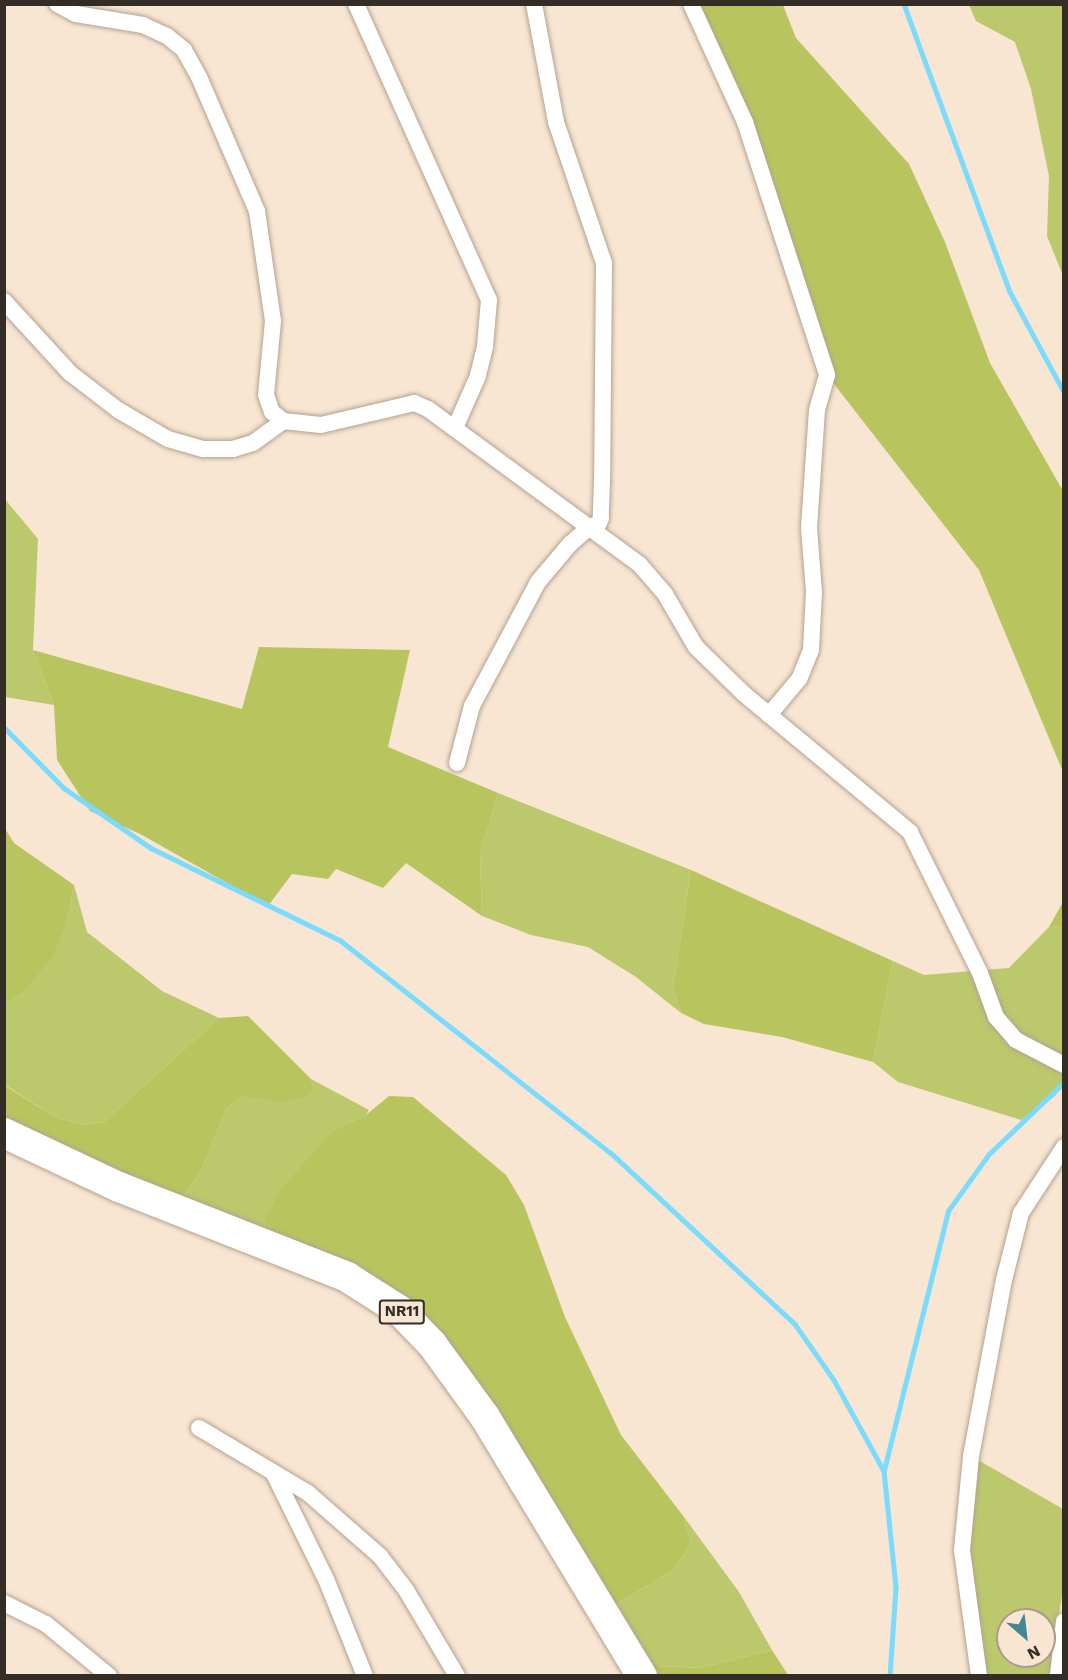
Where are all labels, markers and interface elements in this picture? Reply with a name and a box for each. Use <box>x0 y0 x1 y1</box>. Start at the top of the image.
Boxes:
road number: NR11 <box>378 1300 426 1324</box>
north arrow <box>996 1608 1056 1668</box>
text: N <box>1024 1641 1043 1664</box>

